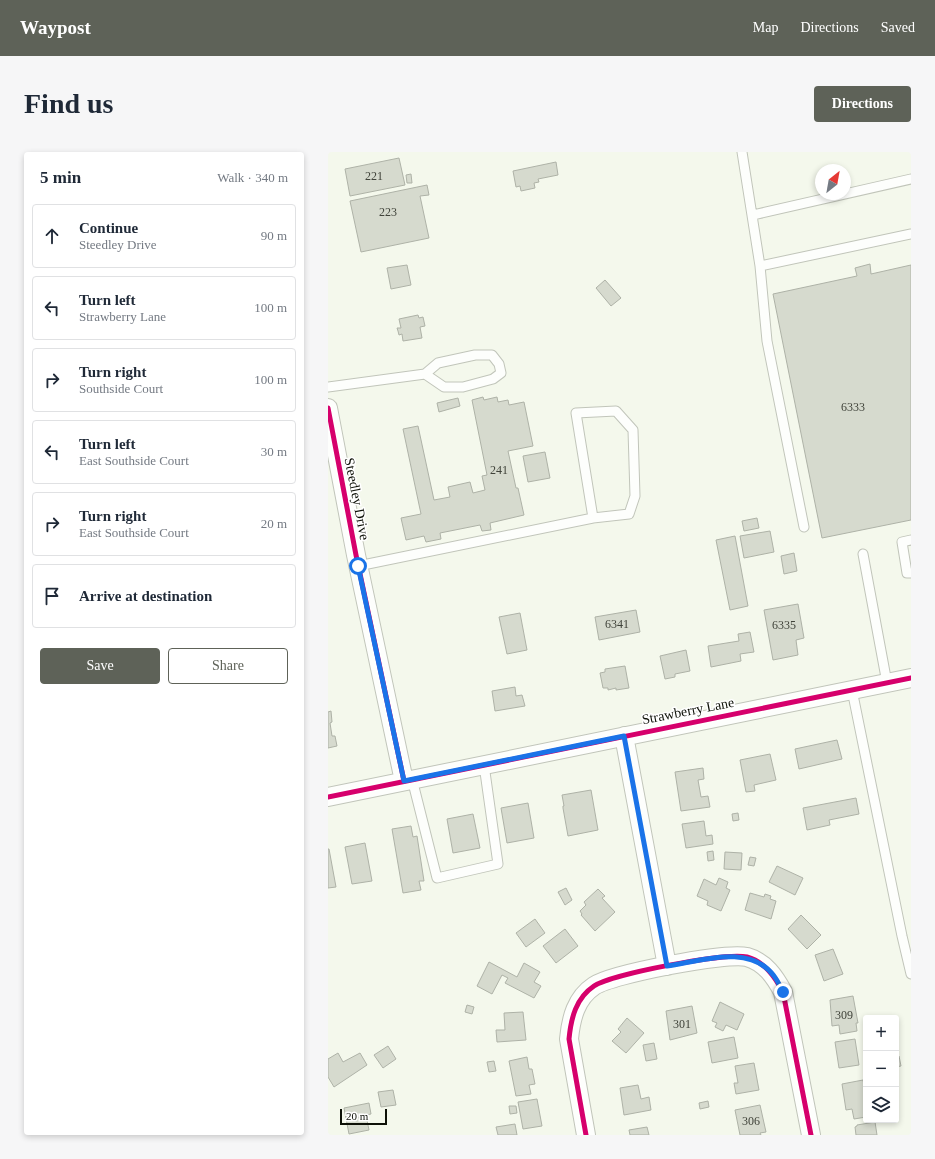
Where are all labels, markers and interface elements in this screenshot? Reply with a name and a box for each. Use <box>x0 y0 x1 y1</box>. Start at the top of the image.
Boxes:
text: Waypost <box>20 17 91 38</box>
text: Map <box>753 20 778 35</box>
text: Directions <box>800 20 859 35</box>
text: Saved <box>881 20 915 35</box>
button: Directions <box>814 86 911 122</box>
text: Find us <box>24 88 114 119</box>
north arrow <box>815 164 851 200</box>
text: 5 min <box>40 168 81 187</box>
house number: 221 <box>365 169 383 183</box>
text: Walk · 340 m <box>217 170 288 185</box>
house number: 223 <box>379 205 397 219</box>
text: Continue <box>79 220 138 236</box>
icon: ahead <box>41 225 63 247</box>
text: 90 m <box>261 228 287 243</box>
text: Steedley Drive <box>79 237 157 252</box>
text: Turn left <box>79 292 136 308</box>
icon: left <box>41 297 63 319</box>
text: 100 m <box>254 300 287 315</box>
text: Strawberry Lane <box>79 309 166 324</box>
text: Turn right <box>79 364 146 380</box>
icon: right <box>41 369 63 391</box>
text: 100 m <box>254 372 287 387</box>
text: Southside Court <box>79 381 163 396</box>
house number: 6333 <box>841 400 865 414</box>
text: Turn left <box>79 436 136 452</box>
icon: left <box>41 441 63 463</box>
text: 30 m <box>261 444 287 459</box>
text: East Southside Court <box>79 453 189 468</box>
street label: Steedley Drive <box>342 457 372 541</box>
house number: 241 <box>490 463 508 477</box>
text: Turn right <box>79 508 146 524</box>
icon: right <box>41 513 63 535</box>
text: 20 m <box>261 516 287 531</box>
text: East Southside Court <box>79 525 189 540</box>
route start <box>349 557 367 575</box>
icon: arrive <box>41 585 63 607</box>
text: Arrive at destination <box>79 588 212 604</box>
house number: 6341 <box>605 617 629 631</box>
house number: 6335 <box>772 618 796 632</box>
button: Save <box>40 648 160 684</box>
button: Share <box>168 648 288 684</box>
street label: Strawberry Lane <box>641 695 735 727</box>
route end <box>774 983 792 1001</box>
house number: 309 <box>835 1008 853 1022</box>
map controls <box>863 1015 899 1123</box>
button: + <box>863 1015 899 1051</box>
house number: 301 <box>673 1017 691 1031</box>
button: − <box>863 1051 899 1087</box>
button: layers <box>863 1087 899 1123</box>
scale bar <box>340 1107 387 1126</box>
text: 20 m <box>346 1110 368 1122</box>
house number: 306 <box>742 1114 760 1128</box>

